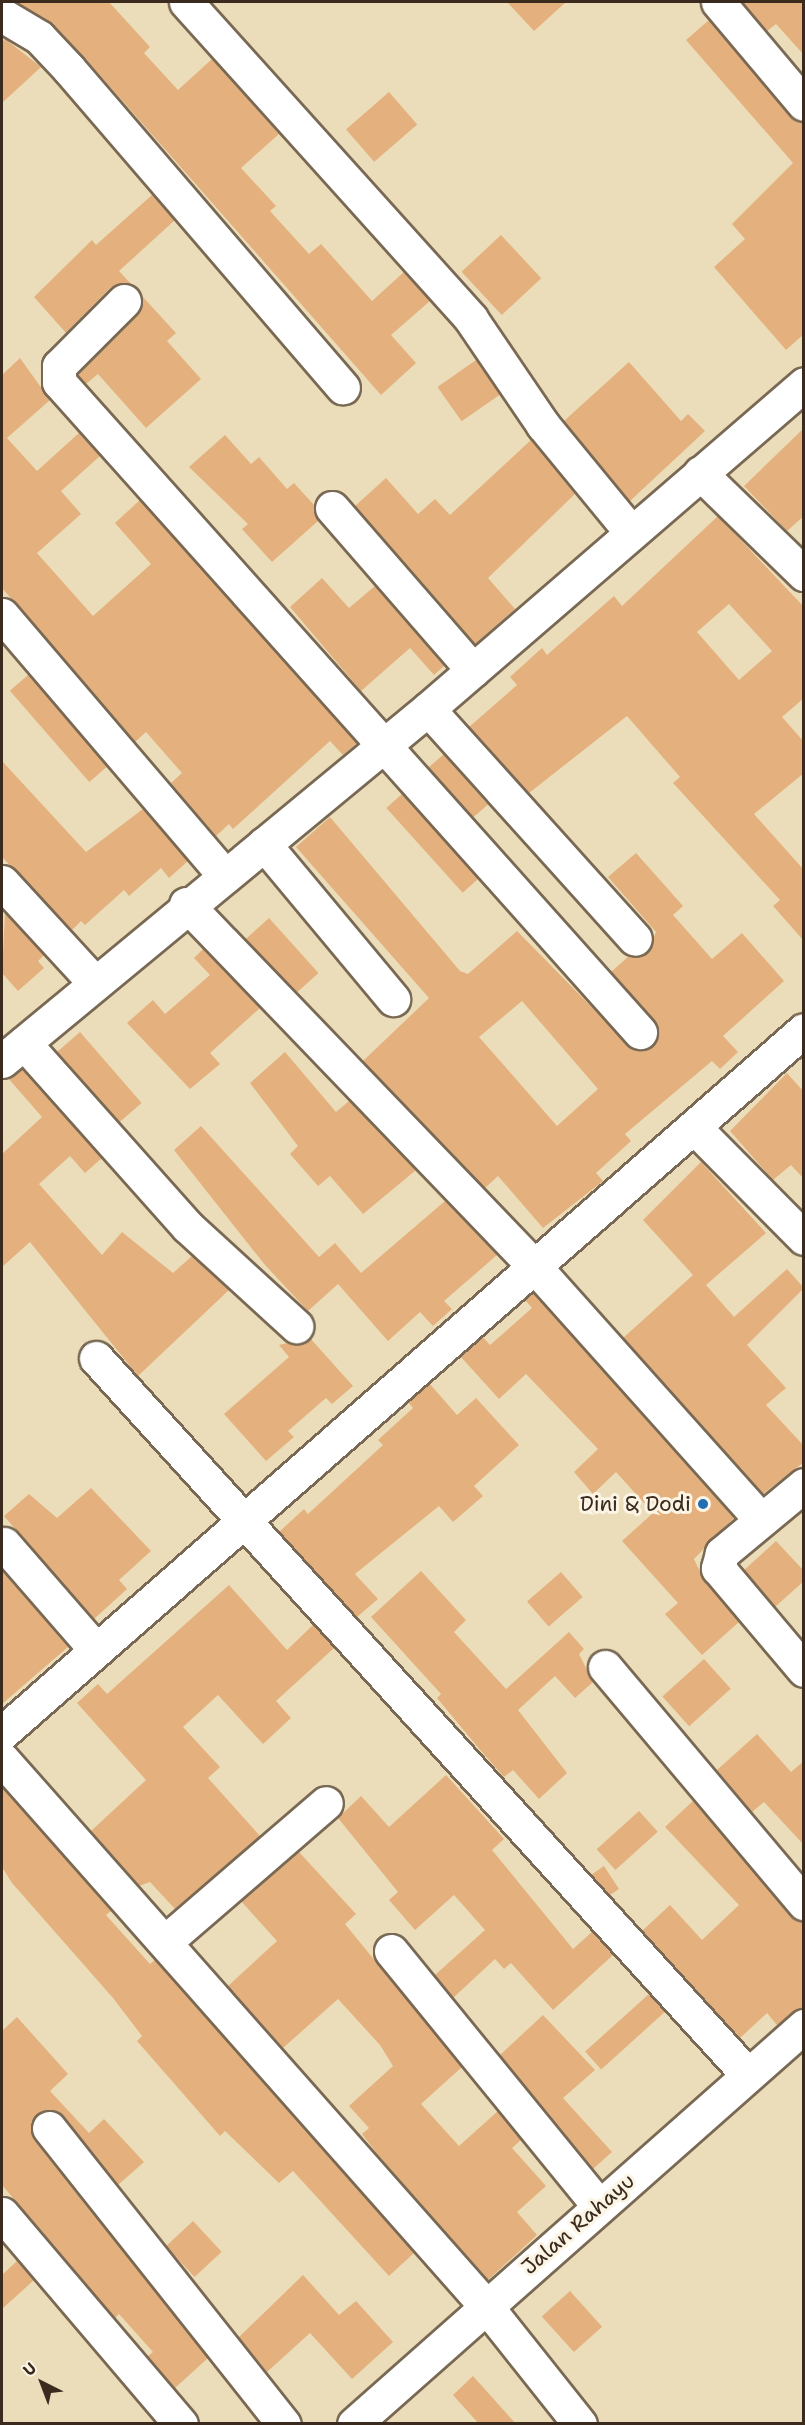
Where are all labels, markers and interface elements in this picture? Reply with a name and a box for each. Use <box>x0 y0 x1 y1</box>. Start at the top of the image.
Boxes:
place label: Dini & Dodi <box>580 1491 691 1517</box>
marker: Dini & Dodi <box>696 1497 710 1511</box>
street label: Jalan Rahayu <box>516 2168 640 2280</box>
north arrow <box>12 2353 72 2413</box>
text: U <box>19 2358 41 2381</box>

